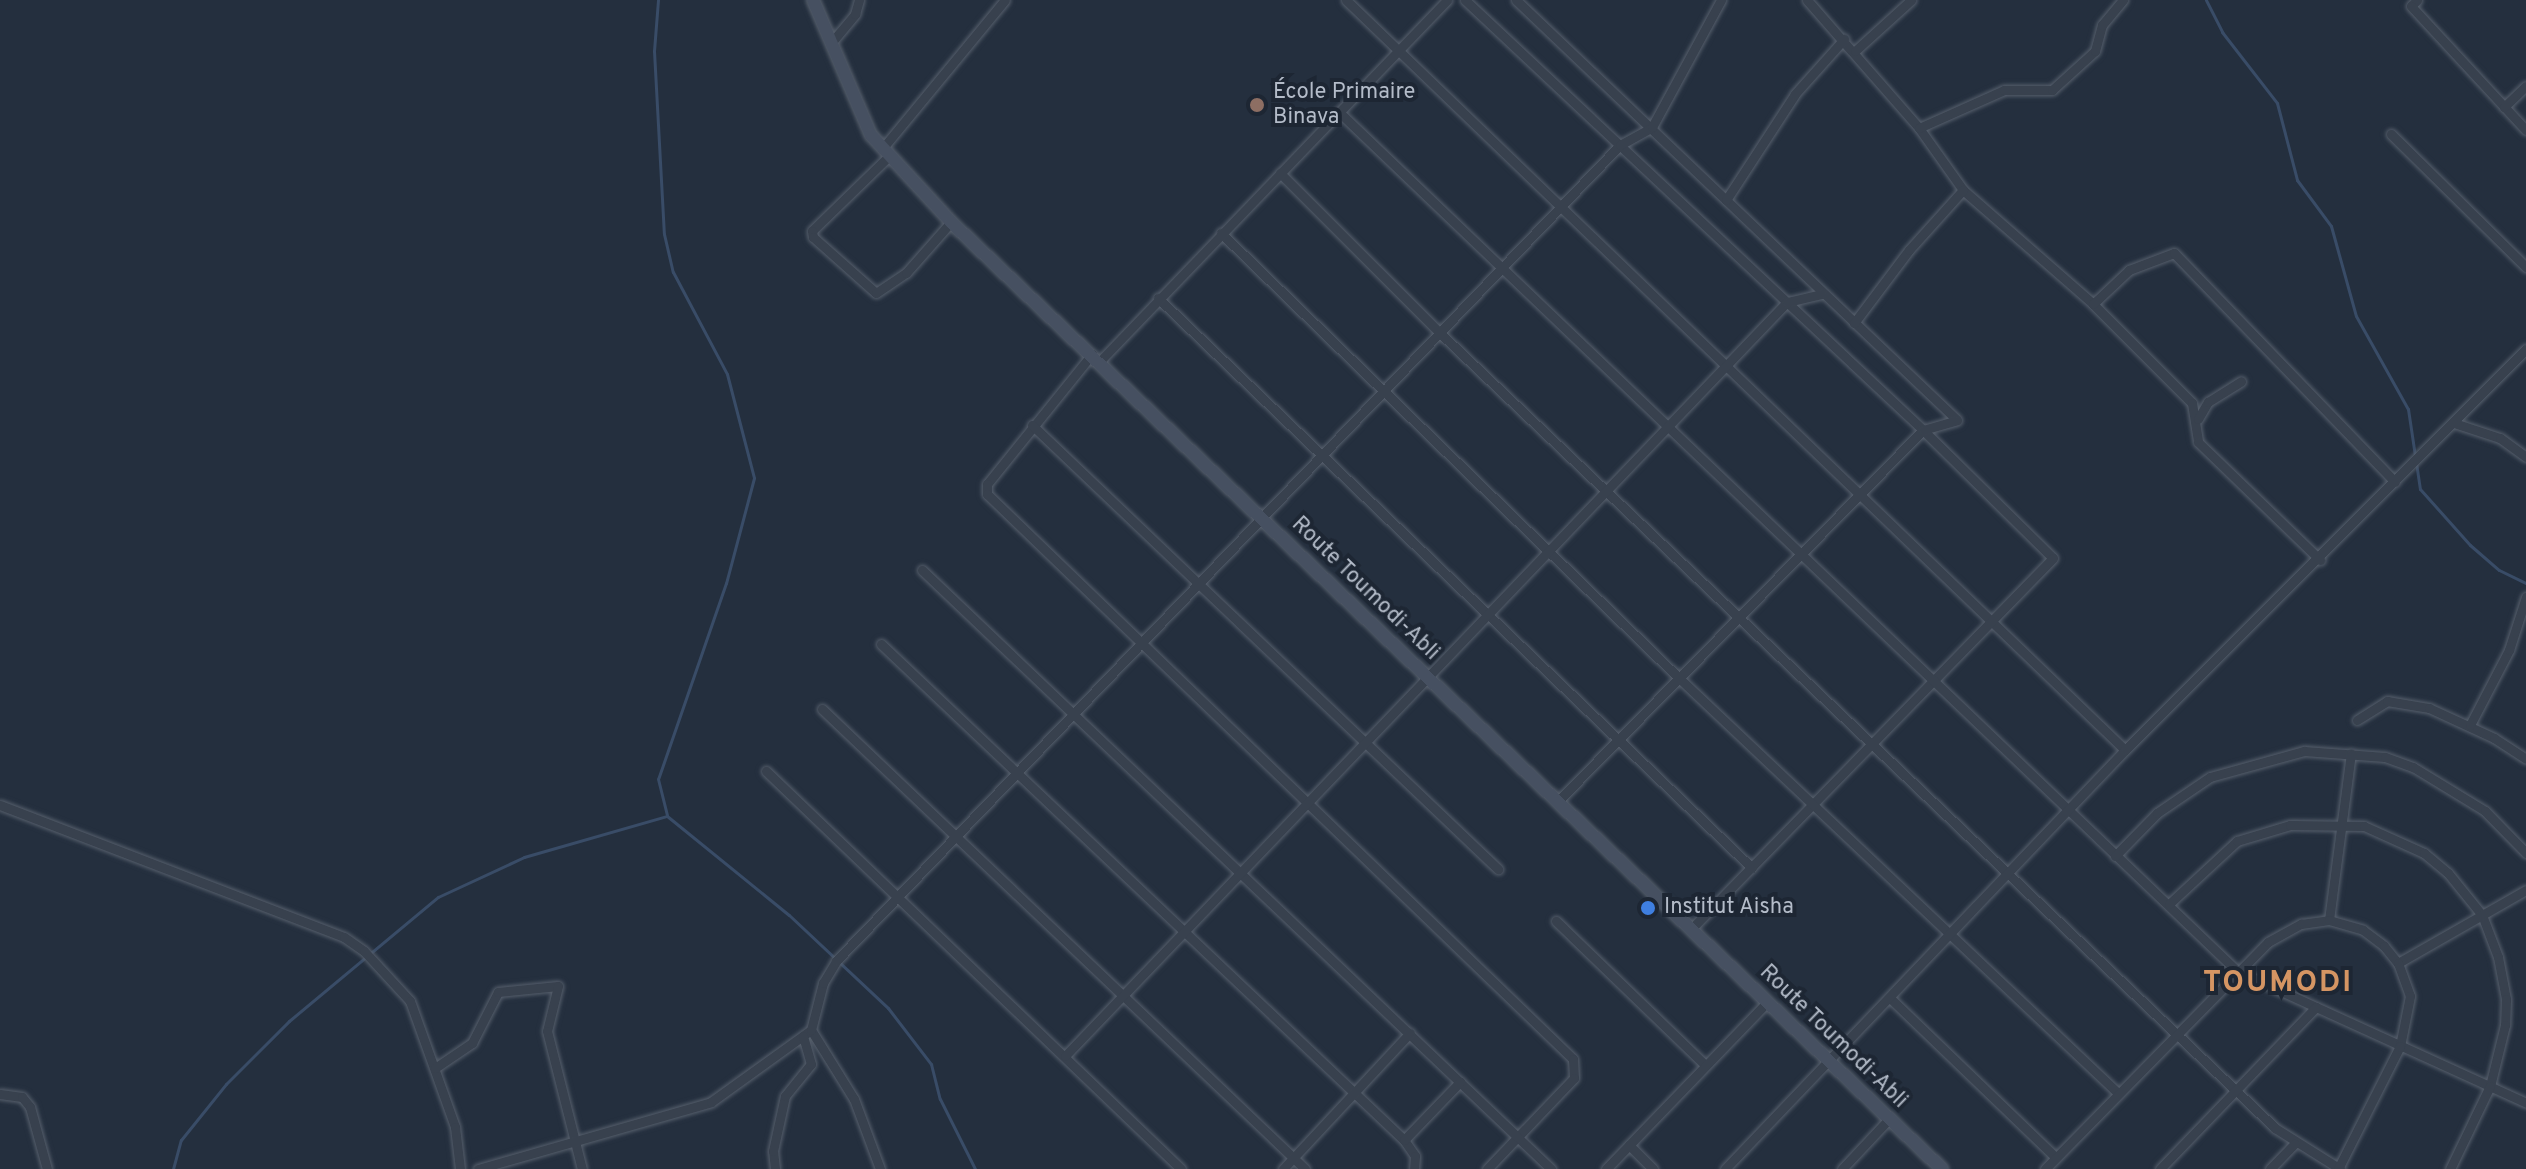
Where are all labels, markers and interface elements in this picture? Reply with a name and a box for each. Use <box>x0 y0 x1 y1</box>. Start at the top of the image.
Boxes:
place label: École Primaire Binava <box>1273 79 1415 130</box>
marker: École Primaire Binava <box>1248 96 1266 114</box>
street label: Route Toumodi-Abli <box>1285 511 1445 667</box>
place label: Institut Aisha <box>1664 895 1795 921</box>
marker: Institut Aisha <box>1639 899 1657 917</box>
street label: Route Toumodi-Abli <box>1753 959 1913 1115</box>
district label: TOUMODI <box>2203 966 2353 1002</box>

